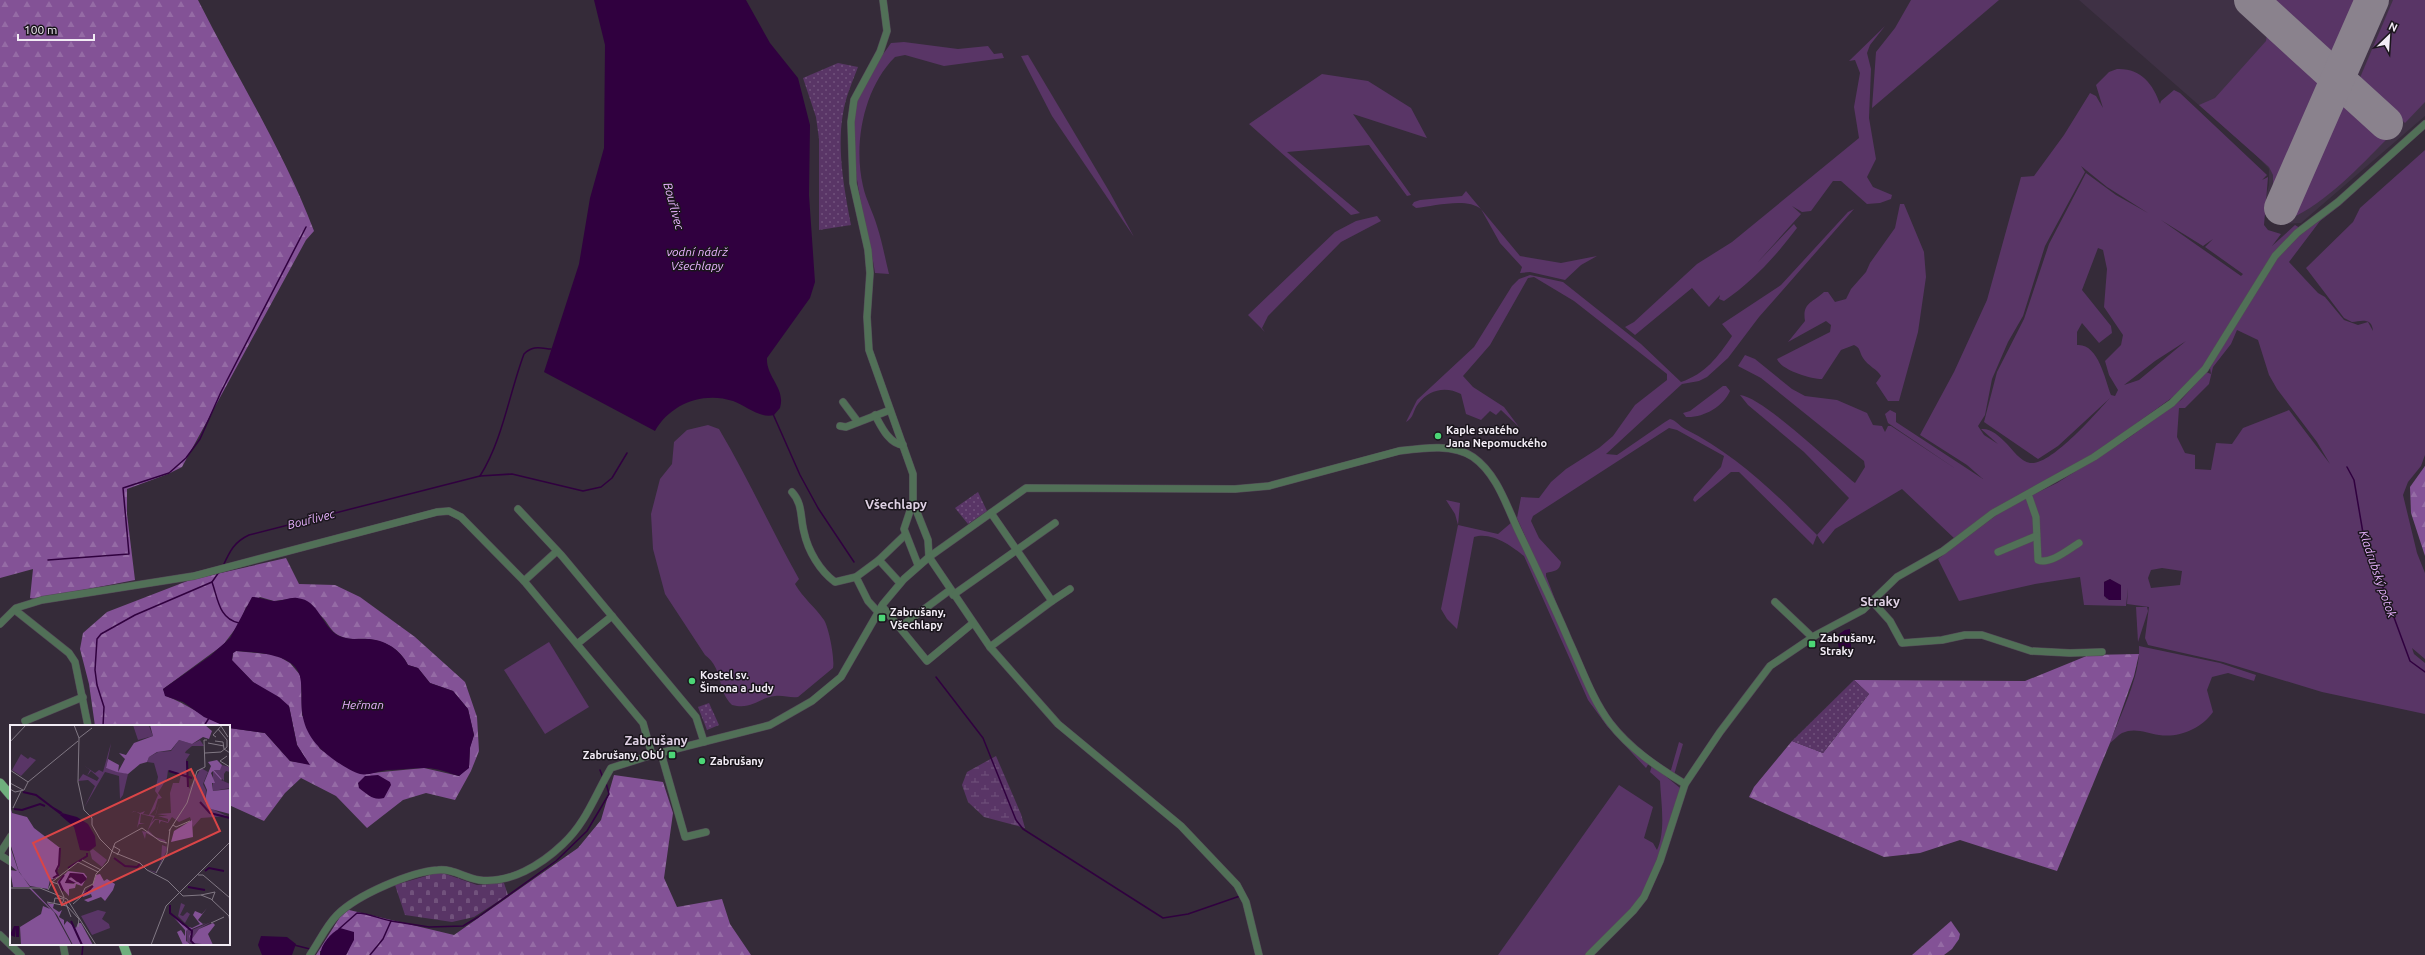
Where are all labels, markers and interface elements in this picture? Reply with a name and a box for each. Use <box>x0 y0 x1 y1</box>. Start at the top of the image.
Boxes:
scale bar <box>18 16 94 42</box>
north arrow <box>2369 16 2409 56</box>
text: N <box>2387 20 2399 34</box>
text: 100 m <box>24 23 57 36</box>
water label: Bouřlivec <box>661 181 687 232</box>
water label: vodní nádrž Všechlapy <box>666 245 728 272</box>
place label: Kaple svatého Jana Nepomuckého <box>1446 424 1547 449</box>
marker: Kaple svatého Jana Nepomuckého <box>1433 431 1443 441</box>
district label: Všechlapy <box>865 497 927 511</box>
water label: Bouřlivec <box>286 507 337 531</box>
water label: Kladrubský potok <box>2357 529 2399 620</box>
district label: Straky <box>1860 594 1900 608</box>
place label: Zabrušany, Všechlapy <box>890 606 946 631</box>
marker: Zabrušany, Všechlapy <box>877 613 887 623</box>
place label: Zabrušany, Straky <box>1820 632 1876 657</box>
marker: Zabrušany, Straky <box>1807 639 1817 649</box>
place label: Kostel sv. Šimona a Judy <box>700 669 774 694</box>
marker: Kostel sv. Šimona a Judy <box>687 676 697 686</box>
water label: Heřman <box>342 698 384 711</box>
inset map <box>10 725 230 945</box>
district label: Zabrušany <box>624 733 688 747</box>
place label: Zabrušany, ObÚ <box>583 748 664 761</box>
marker: Zabrušany, ObÚ <box>667 750 677 760</box>
place label: Zabrušany <box>710 755 764 767</box>
marker: Zabrušany <box>697 756 707 766</box>

